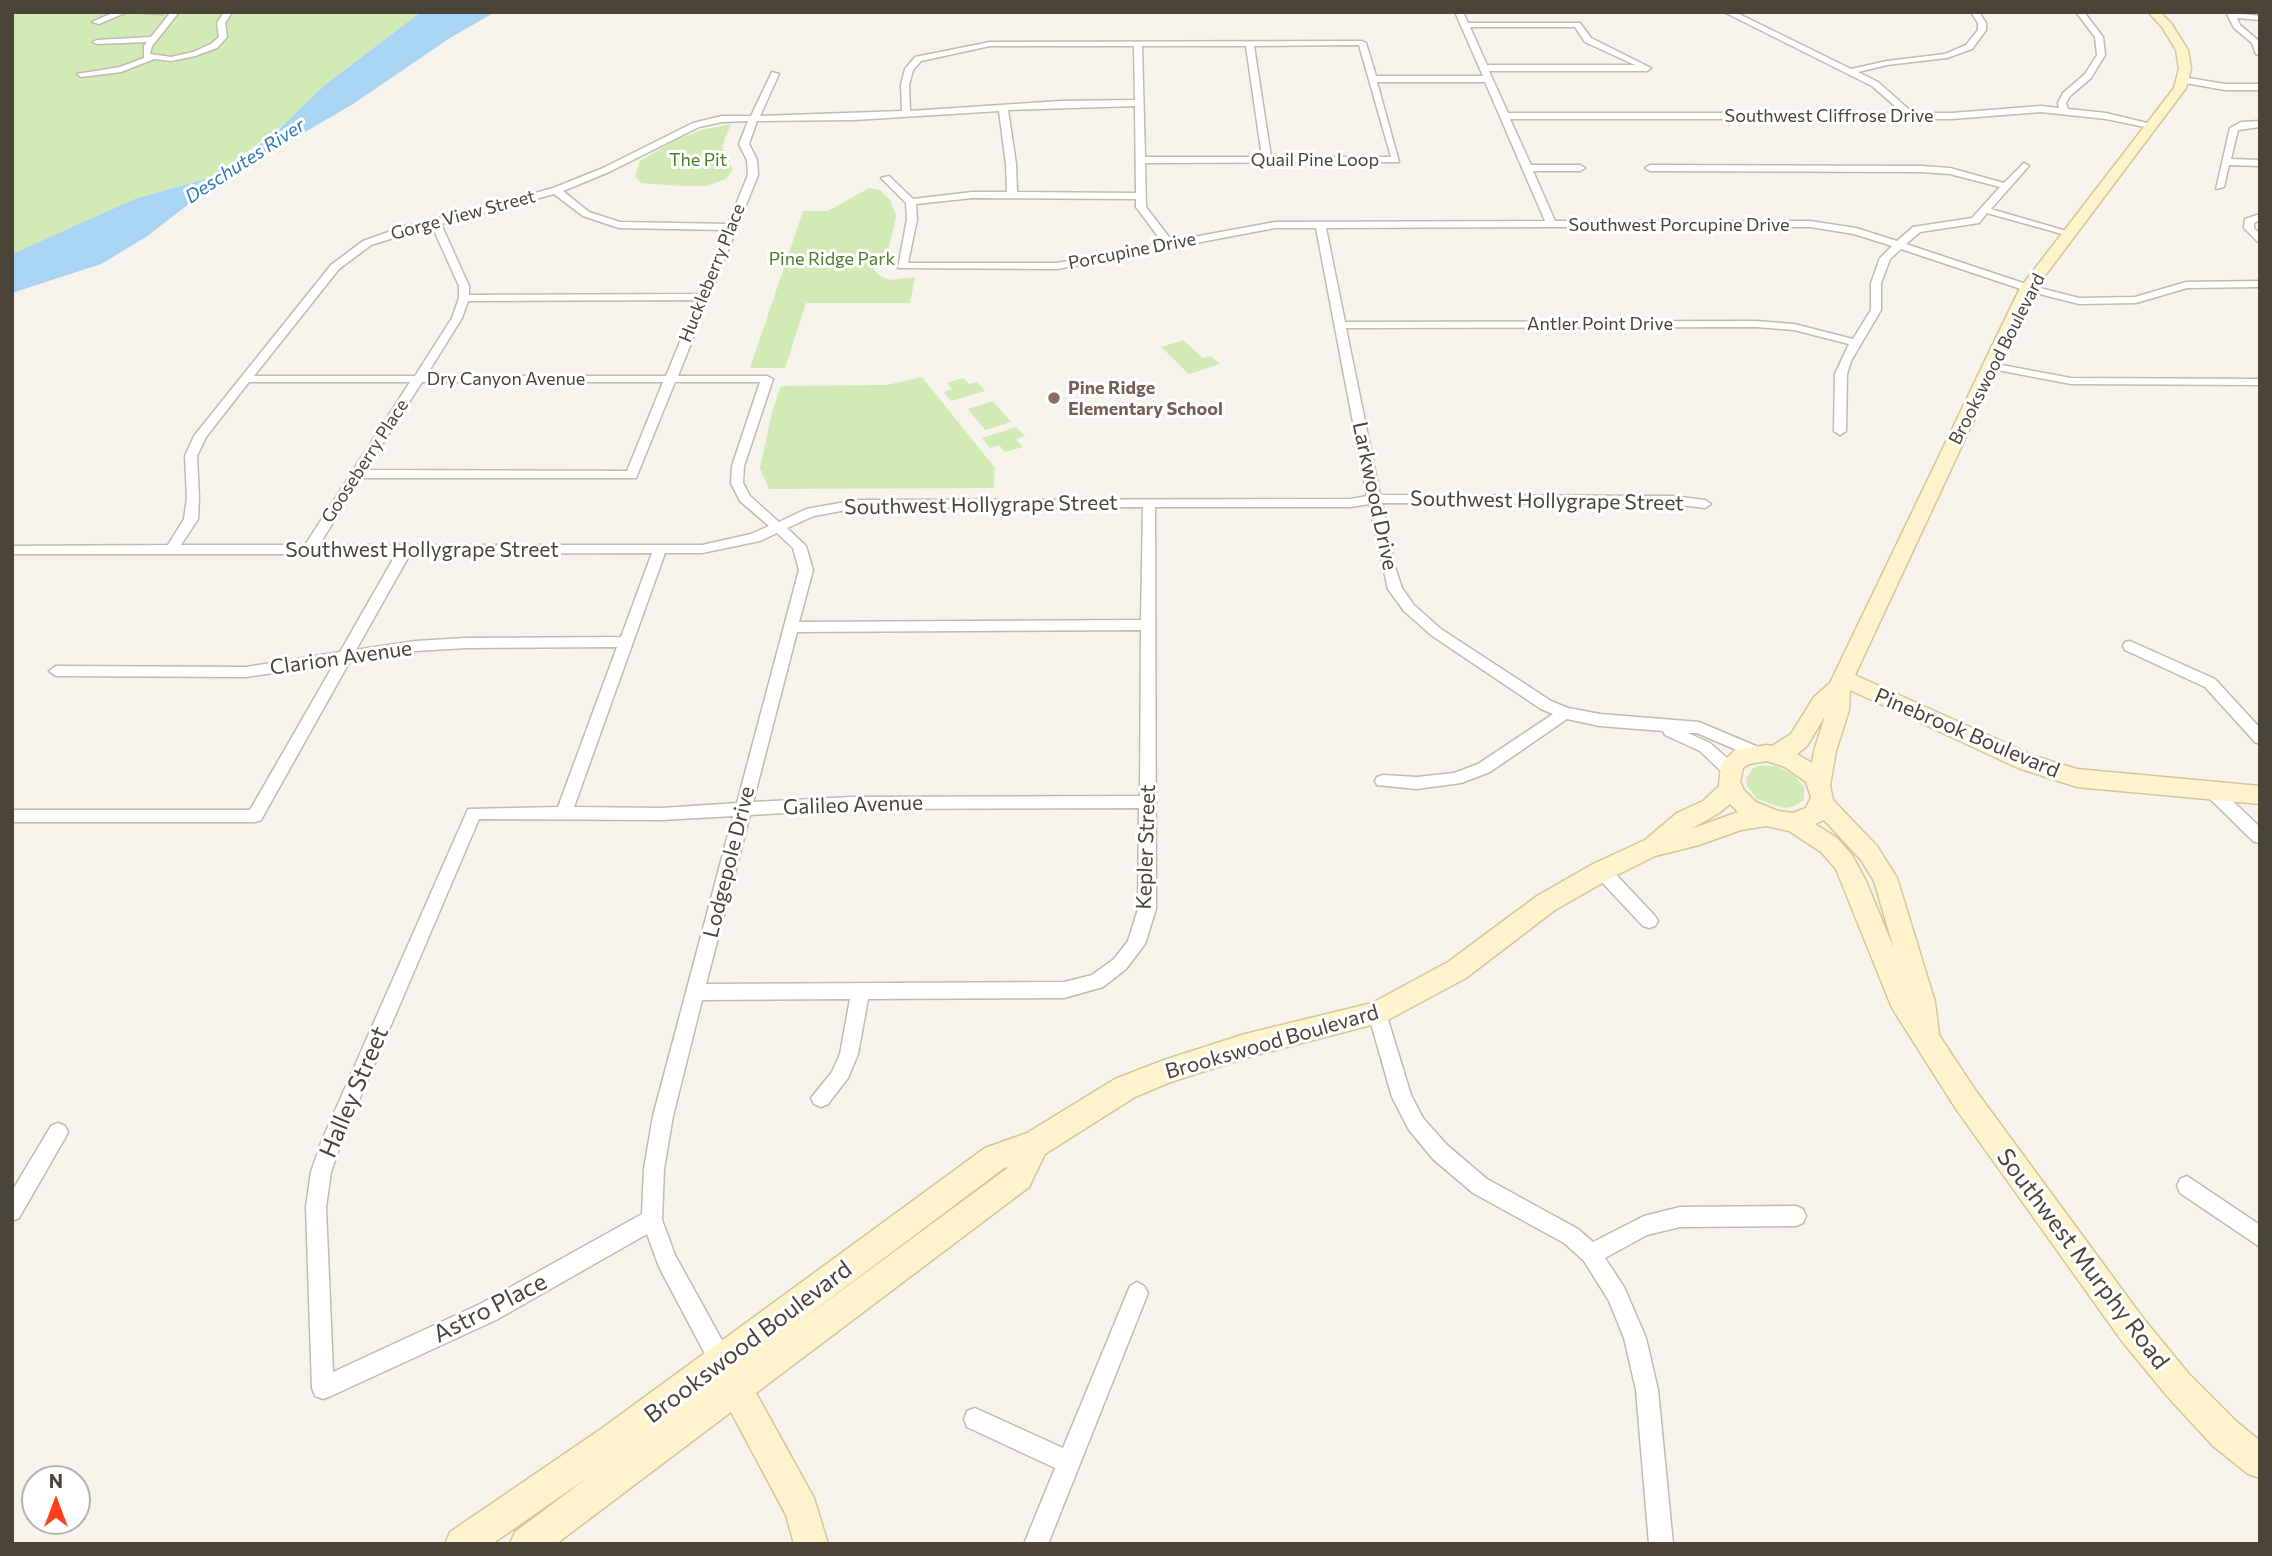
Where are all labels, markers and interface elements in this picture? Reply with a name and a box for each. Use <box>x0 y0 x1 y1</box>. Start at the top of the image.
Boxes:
street label: Southwest Cliffrose Drive <box>1725 105 1933 127</box>
water label: Deschutes River <box>181 114 309 208</box>
park label: The Pit <box>669 149 727 171</box>
street label: Quail Pine Loop <box>1251 149 1379 171</box>
street label: Gorge View Street <box>388 185 538 245</box>
street label: Huckleberry Place <box>674 201 750 345</box>
street label: Southwest Porcupine Drive <box>1569 214 1789 236</box>
street label: Porcupine Drive <box>1066 228 1198 274</box>
park label: Pine Ridge Park <box>769 248 895 270</box>
street label: Brookswood Boulevard <box>1944 270 2050 448</box>
street label: Antler Point Drive <box>1527 313 1673 335</box>
street label: Dry Canyon Avenue <box>427 368 585 390</box>
place label: Pine Ridge Elementary School <box>1068 377 1223 420</box>
marker: Pine Ridge Elementary School <box>1046 390 1062 406</box>
street label: Gooseberry Place <box>317 395 413 527</box>
street label: Larkwood Drive <box>1347 419 1403 573</box>
street label: Southwest Hollygrape Street <box>1410 486 1684 516</box>
street label: Southwest Hollygrape Street <box>844 490 1118 520</box>
street label: Southwest Hollygrape Street <box>285 537 559 563</box>
street label: Clarion Avenue <box>268 636 414 680</box>
street label: Pinebrook Boulevard <box>1871 683 2063 783</box>
street label: Lodgepole Drive <box>698 784 760 940</box>
street label: Kepler Street <box>1131 784 1161 910</box>
street label: Galileo Avenue <box>783 790 923 820</box>
street label: Brookswood Boulevard <box>1162 999 1382 1085</box>
street label: Halley Street <box>313 1022 395 1162</box>
street label: Southwest Murphy Road <box>1991 1143 2175 1375</box>
street label: Brookswood Boulevard <box>639 1255 857 1429</box>
street label: Astro Place <box>428 1267 552 1349</box>
north arrow <box>21 1465 91 1535</box>
text: N <box>49 1469 63 1492</box>

